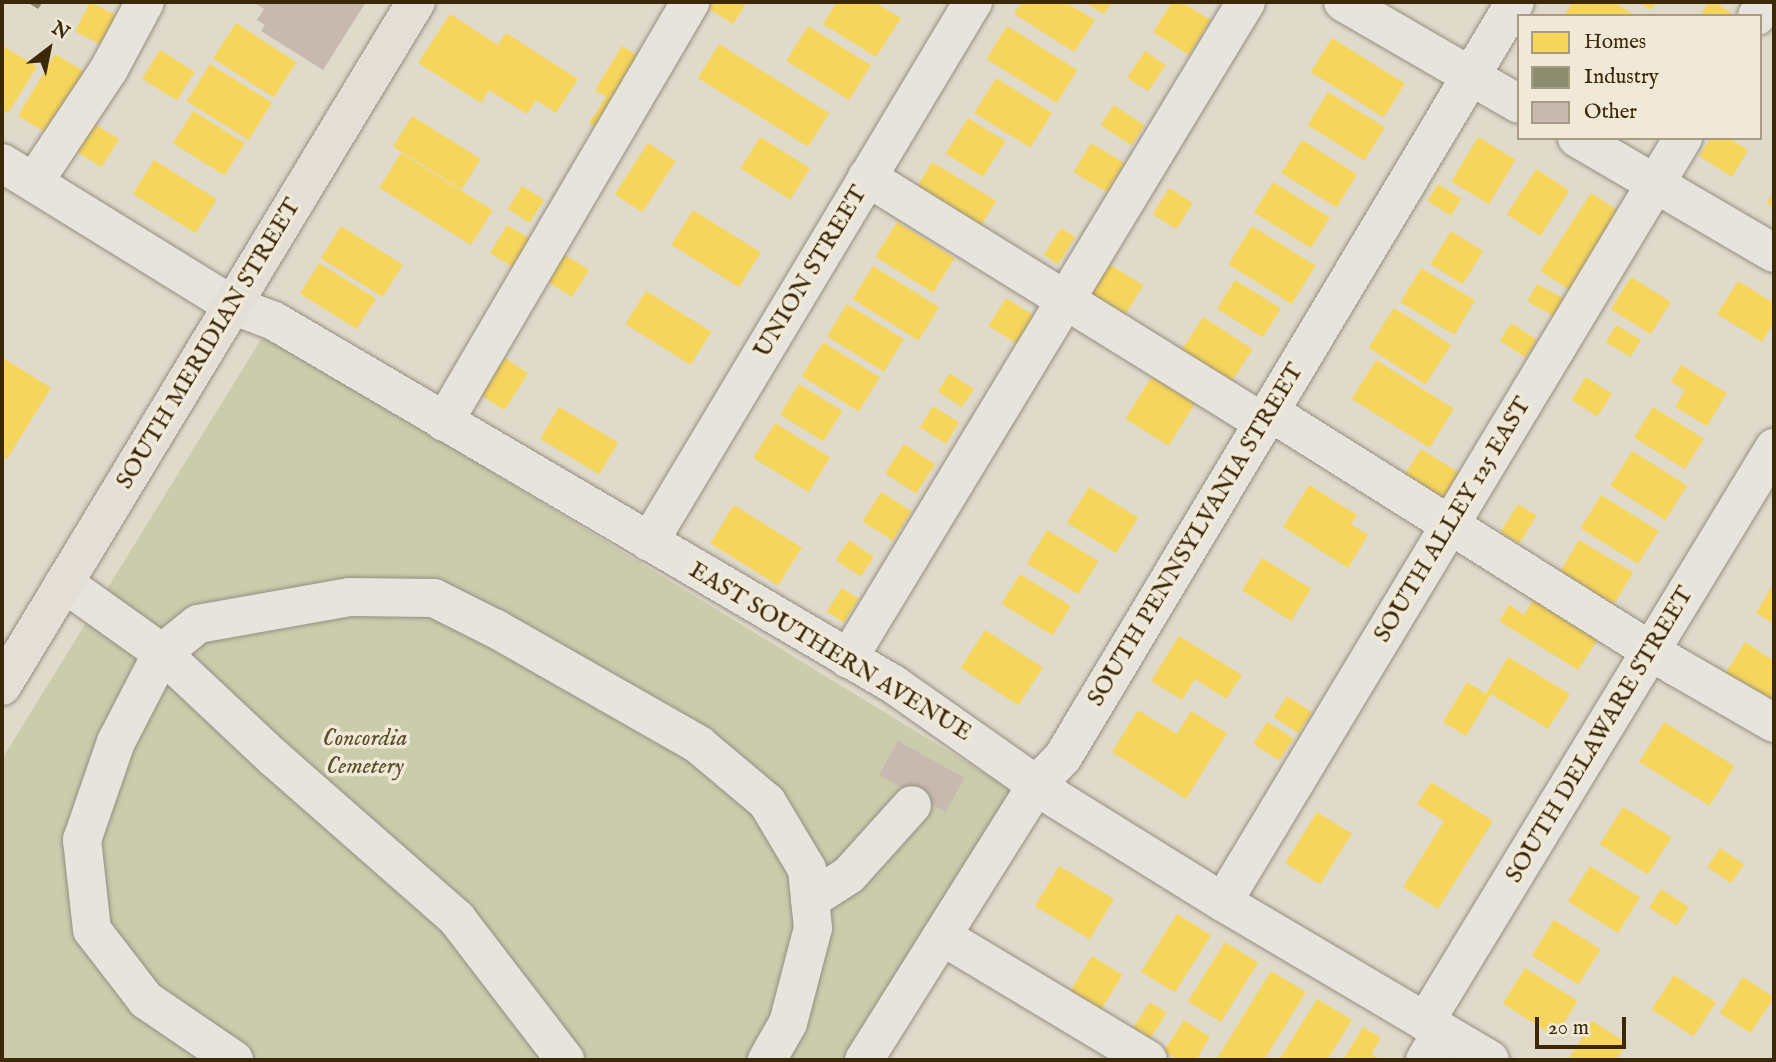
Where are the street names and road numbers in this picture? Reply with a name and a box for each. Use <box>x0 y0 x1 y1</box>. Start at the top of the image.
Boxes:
street label: UNION STREET <box>748 181 874 363</box>
street label: SOUTH MERIDIAN STREET <box>111 194 307 494</box>
street label: SOUTH PENNSYLVANIA STREET <box>1082 358 1310 712</box>
street label: SOUTH ALLEY 125 EAST <box>1368 392 1538 648</box>
street label: EAST SOUTHERN AVENUE <box>684 556 976 748</box>
street label: SOUTH DELAWARE STREET <box>1500 582 1700 888</box>

